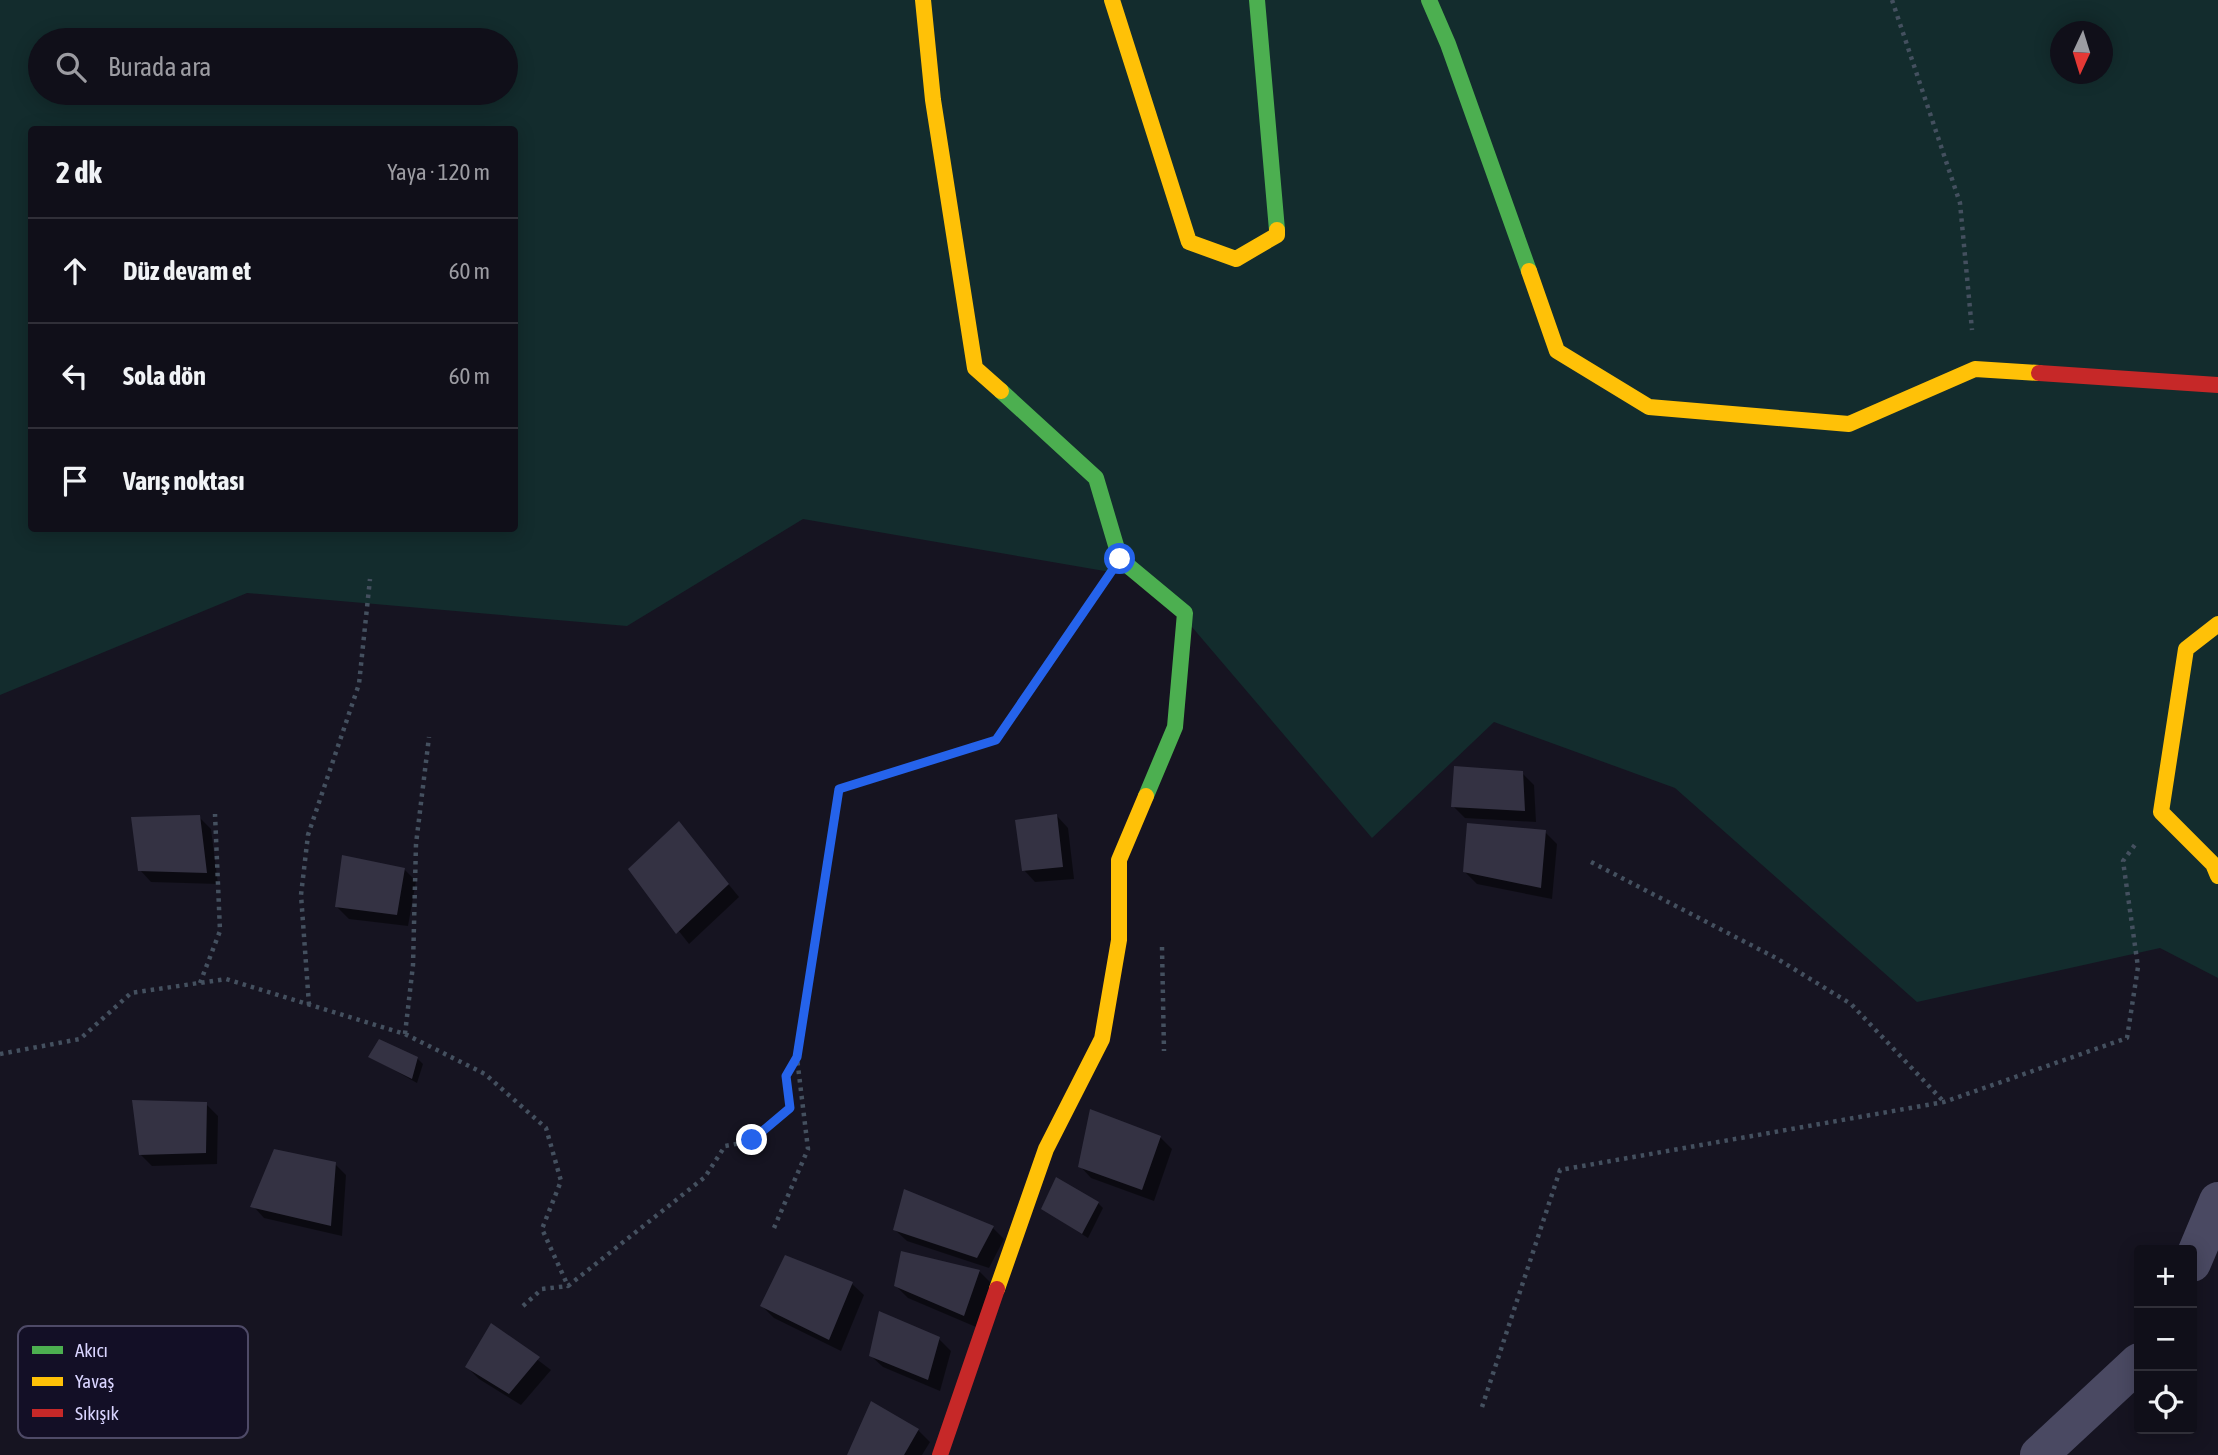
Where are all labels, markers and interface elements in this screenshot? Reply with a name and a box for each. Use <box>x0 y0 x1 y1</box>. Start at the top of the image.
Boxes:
north arrow <box>2050 21 2113 84</box>
search box <box>28 28 518 105</box>
icon: search <box>52 48 90 86</box>
text: Burada ara <box>108 52 211 82</box>
text: 2 dk <box>56 155 102 189</box>
text: Yaya · 120 m <box>387 159 490 185</box>
icon: ahead <box>56 252 94 290</box>
text: Düz devam et <box>123 256 251 286</box>
text: 60 m <box>449 258 490 284</box>
icon: left <box>56 357 94 395</box>
text: Sola dön <box>123 361 206 391</box>
text: 60 m <box>449 363 490 389</box>
icon: arrive <box>56 462 94 500</box>
text: Varış noktası <box>123 466 244 496</box>
route start <box>1104 543 1135 574</box>
route end <box>736 1124 767 1155</box>
map controls <box>2134 1245 2197 1434</box>
button: + <box>2134 1245 2197 1308</box>
button: − <box>2134 1308 2197 1371</box>
legend <box>18 1326 248 1438</box>
text: Akıcı <box>75 1339 108 1361</box>
text: Yavaş <box>75 1370 115 1392</box>
button: locate <box>2134 1371 2197 1434</box>
text: Sıkışık <box>75 1402 120 1424</box>

